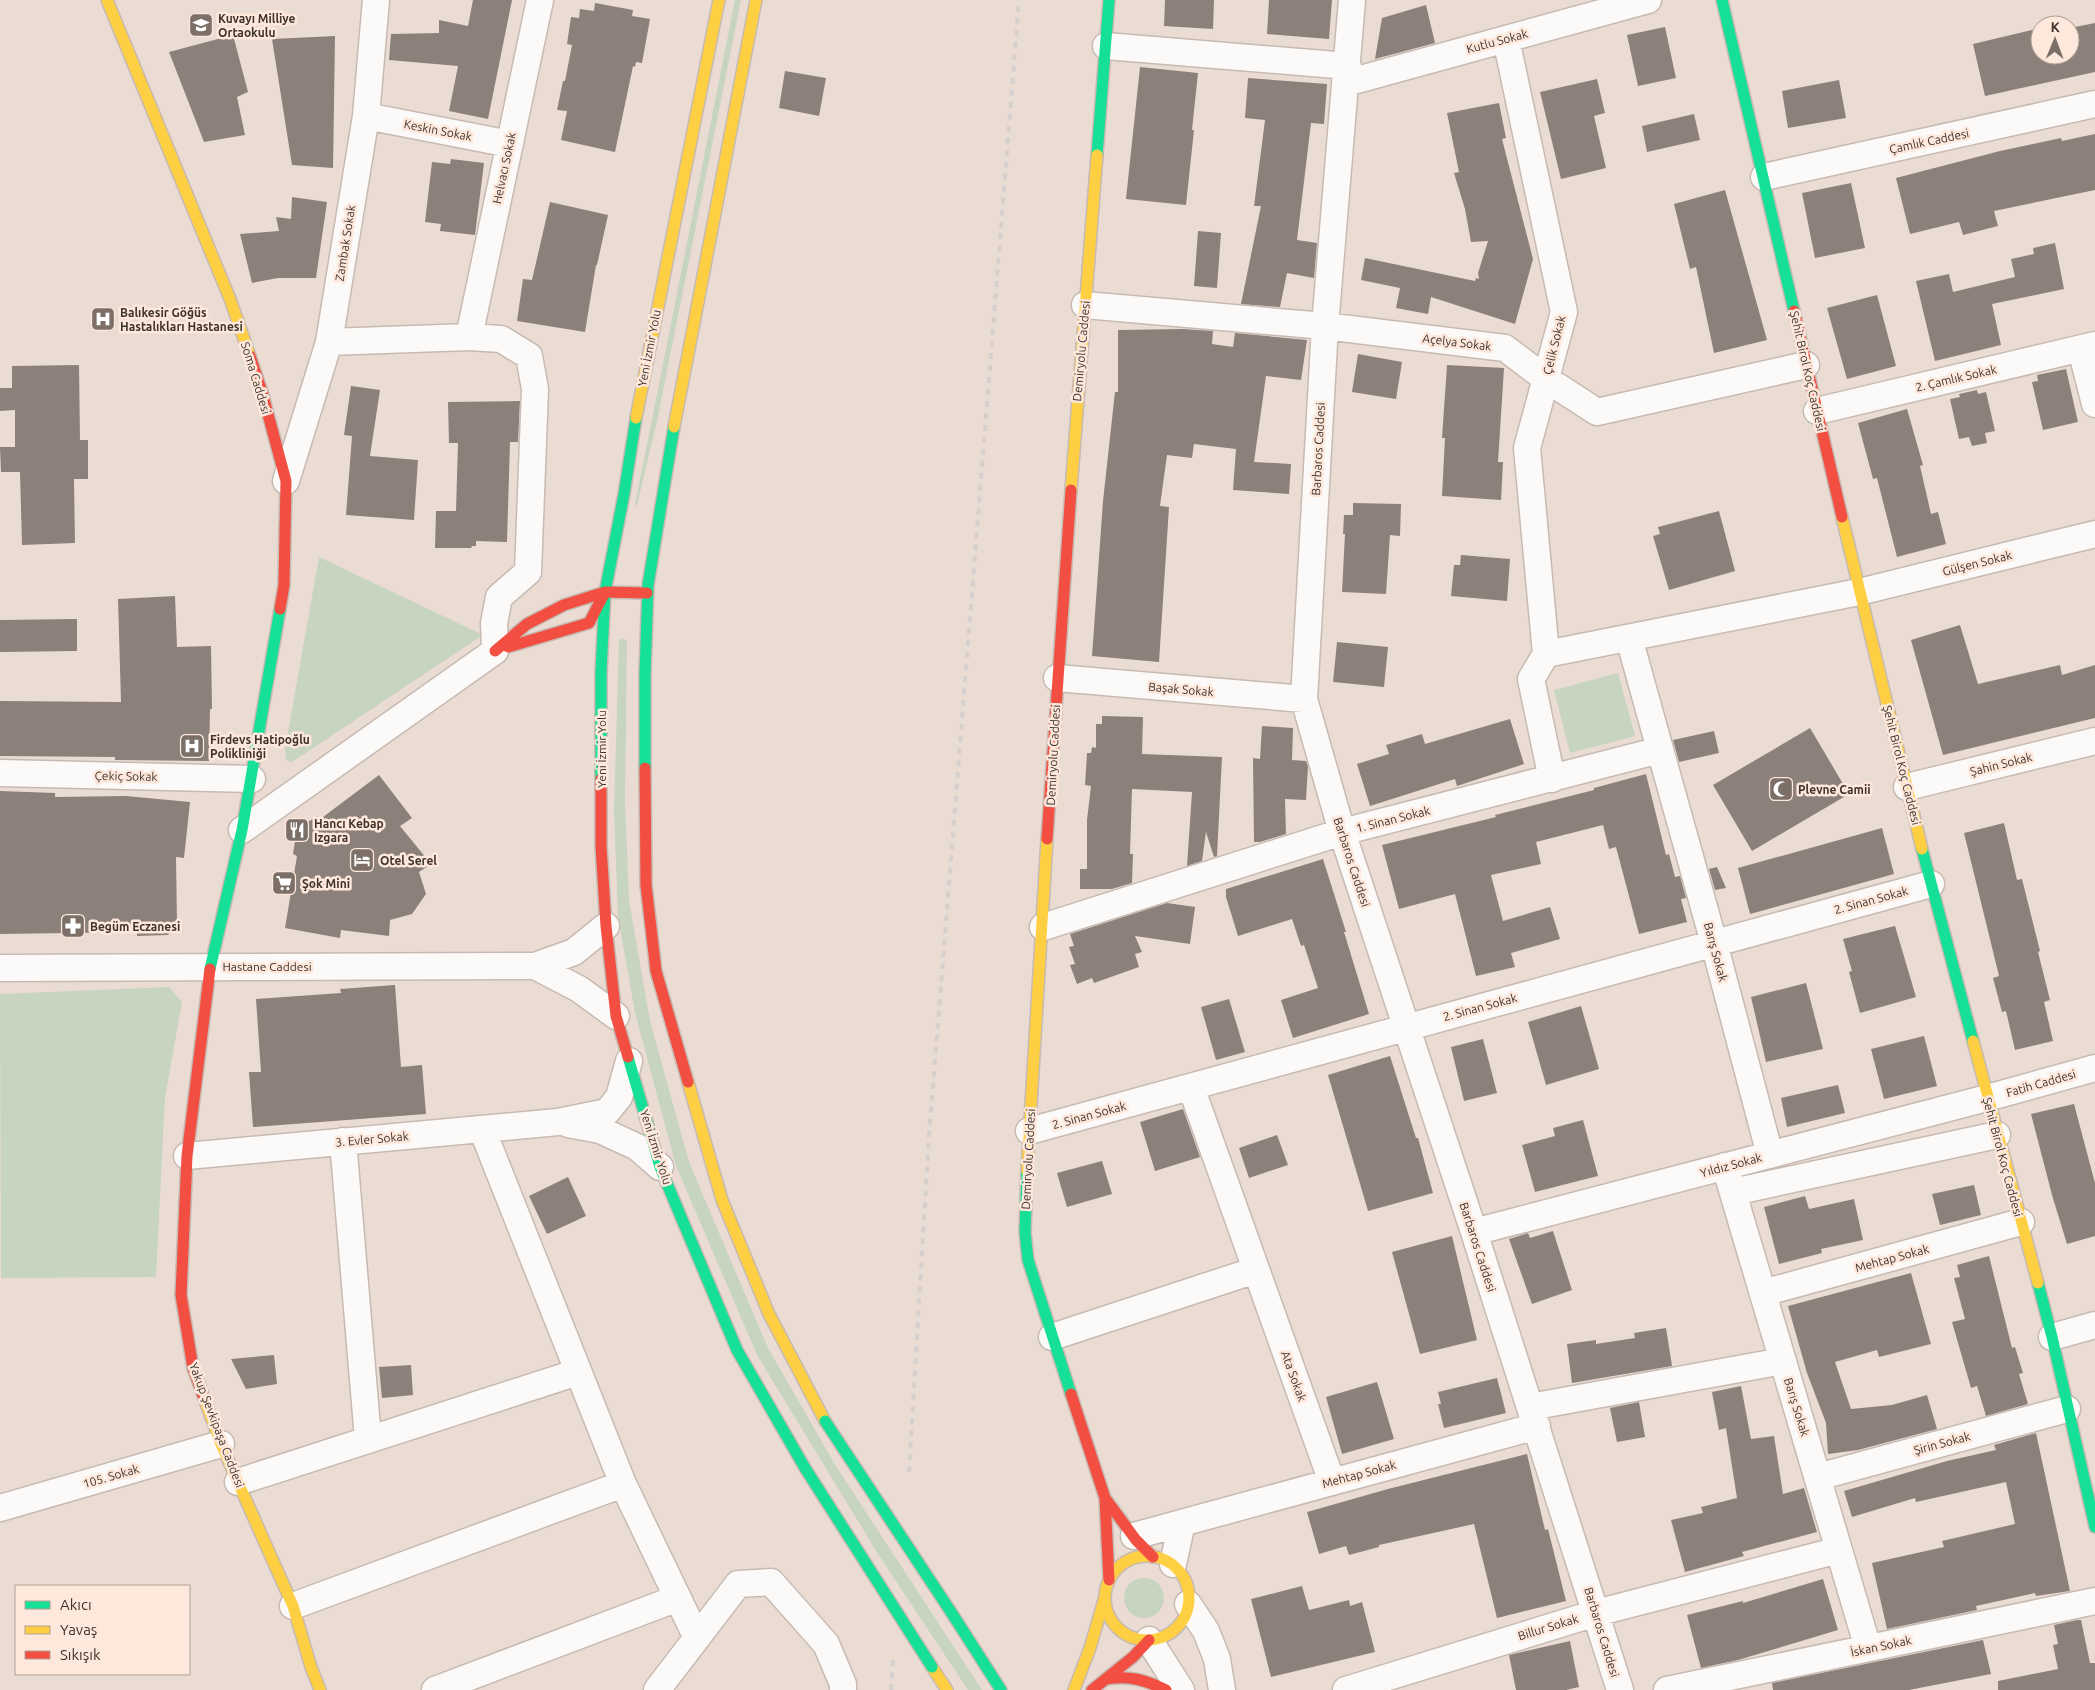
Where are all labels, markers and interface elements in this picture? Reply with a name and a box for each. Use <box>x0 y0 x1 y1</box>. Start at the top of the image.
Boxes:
school or university icon: Kuvayı Milliye Ortaokulu <box>188 12 214 38</box>
place label: Kuvayı Milliye Ortaokulu <box>218 12 296 39</box>
north arrow <box>2030 15 2080 65</box>
text: K <box>2050 19 2061 35</box>
street label: Kutlu Sokak <box>1465 27 1529 55</box>
street label: Keskin Sokak <box>403 117 473 143</box>
street label: Çamlık Caddesi <box>1888 126 1970 156</box>
street label: Helvacı Sokak <box>490 131 518 205</box>
street label: Zambak Sokak <box>333 204 357 282</box>
street label: Demiryolu Caddesi <box>1070 300 1092 402</box>
hospital icon: Balıkesir Göğüs Hastalıkları Hastanesi <box>90 306 116 332</box>
place label: Balıkesir Göğüs Hastalıkları Hastanesi <box>120 306 243 333</box>
street label: Yeni İzmir Yolu <box>635 308 663 388</box>
street label: Şehit Birol Koç Caddesi <box>1788 310 1828 432</box>
street label: Çelik Sokak <box>1540 314 1568 376</box>
street label: Açelya Sokak <box>1422 331 1492 353</box>
street label: Soma Caddesi <box>239 340 273 416</box>
street label: 2. Çamlık Sokak <box>1914 362 1998 394</box>
street label: Barbaros Caddesi <box>1309 402 1327 496</box>
street label: Gülşen Sokak <box>1941 548 2013 578</box>
street label: Başak Sokak <box>1148 680 1214 698</box>
street label: Demiryolu Caddesi <box>1044 704 1062 806</box>
street label: Şehit Birol Koç Caddesi <box>1881 704 1923 826</box>
street label: Yeni İzmir Yolu <box>595 710 608 788</box>
hospital icon: Firdevs Hatipoğlu Polikliniği <box>179 733 205 759</box>
place label: Firdevs Hatipoğlu Polikliniği <box>210 733 310 760</box>
street label: Şahin Sokak <box>1969 750 2033 778</box>
street label: Çekiç Sokak <box>94 769 158 783</box>
mosque icon: Plevne Camii <box>1768 776 1794 802</box>
place label: Plevne Camii <box>1798 783 1871 796</box>
street label: 1. Sinan Sokak <box>1355 804 1431 834</box>
street label: Barbaros Caddesi <box>1331 816 1373 908</box>
restaurant icon: Hancı Kebap Izgara <box>284 817 310 843</box>
place label: Hancı Kebap Izgara <box>314 817 384 844</box>
hotel icon: Otel Serel <box>349 847 375 873</box>
place label: Otel Serel <box>380 854 437 867</box>
supermarket icon: Şok Mini <box>271 870 297 896</box>
place label: Şok Mini <box>302 877 350 892</box>
street label: 2. Sinan Sokak <box>1833 884 1909 916</box>
pharmacy icon: Begüm Eczanesi <box>60 913 86 939</box>
place label: Begüm Eczanesi <box>90 920 180 933</box>
street label: Barış Sokak <box>1702 921 1730 983</box>
street label: Hastane Caddesi <box>222 960 312 973</box>
street label: 2. Sinan Sokak <box>1442 991 1518 1023</box>
street label: Fatih Caddesi <box>2005 1067 2077 1099</box>
street label: Şehit Birol Koç Caddesi <box>1981 1096 2025 1218</box>
street label: 2. Sinan Sokak <box>1051 1099 1127 1131</box>
street label: Yeni İzmir Yolu <box>638 1108 674 1186</box>
street label: Demiryolu Caddesi <box>1019 1108 1037 1210</box>
street label: 3. Evler Sokak <box>335 1129 409 1149</box>
street label: Yıldız Sokak <box>1699 1151 1763 1179</box>
street label: Barbaros Caddesi <box>1457 1201 1499 1293</box>
street label: Mehtap Sokak <box>1854 1242 1930 1274</box>
street label: Ata Sokak <box>1279 1349 1309 1403</box>
street label: Yakup Şevkipaşa Caddesi <box>187 1361 247 1489</box>
street label: Barış Sokak <box>1782 1376 1812 1438</box>
street label: Şirin Sokak <box>1912 1429 1972 1457</box>
street label: Mehtap Sokak <box>1321 1458 1397 1490</box>
street label: 105. Sokak <box>82 1462 140 1490</box>
legend <box>15 1585 190 1675</box>
street label: Barbaros Caddesi <box>1582 1585 1622 1679</box>
text: Akıcı <box>60 1596 92 1613</box>
street label: Billur Sokak <box>1516 1612 1580 1642</box>
text: Yavaş <box>60 1621 97 1638</box>
street label: İskan Sokak <box>1849 1633 1913 1659</box>
text: Sıkışık <box>60 1646 101 1663</box>

